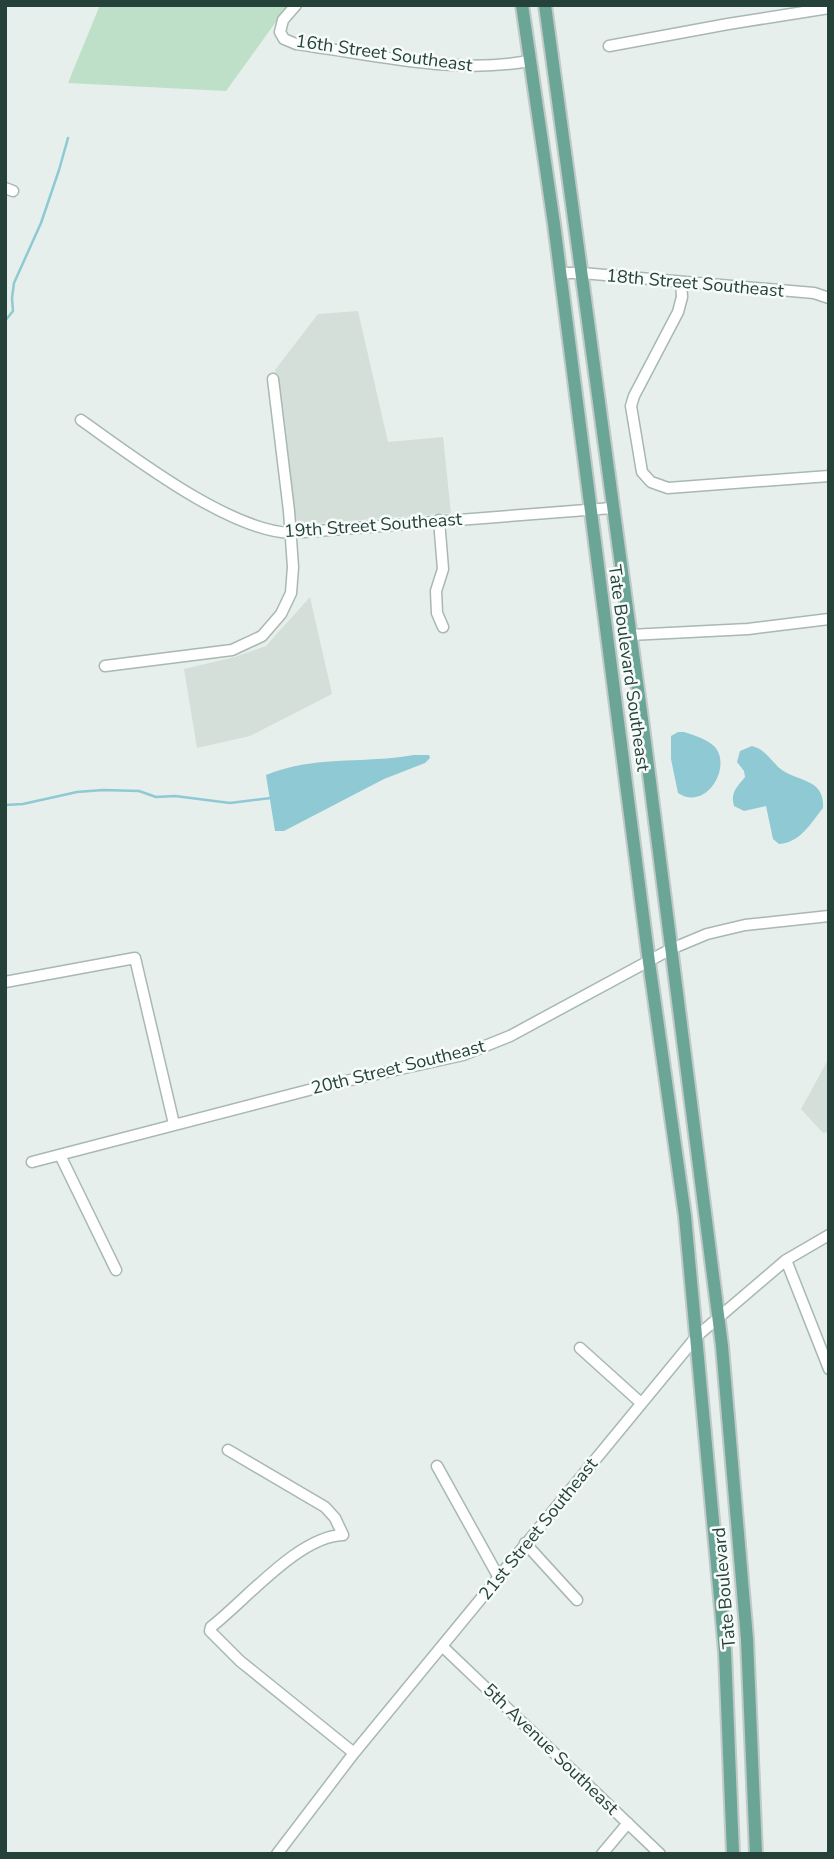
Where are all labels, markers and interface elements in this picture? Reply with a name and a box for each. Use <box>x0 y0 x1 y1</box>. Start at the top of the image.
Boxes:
street label: 16th Street Southeast <box>294 29 475 77</box>
street label: 18th Street Southeast <box>605 263 785 303</box>
street label: 19th Street Southeast <box>283 507 463 543</box>
street label: Tate Boulevard Southeast <box>603 563 655 773</box>
street label: 20th Street Southeast <box>309 1034 488 1100</box>
street label: 21st Street Southeast <box>473 1452 603 1605</box>
street label: Tate Boulevard <box>707 1526 741 1650</box>
street label: 5th Avenue Southeast <box>478 1678 624 1820</box>

